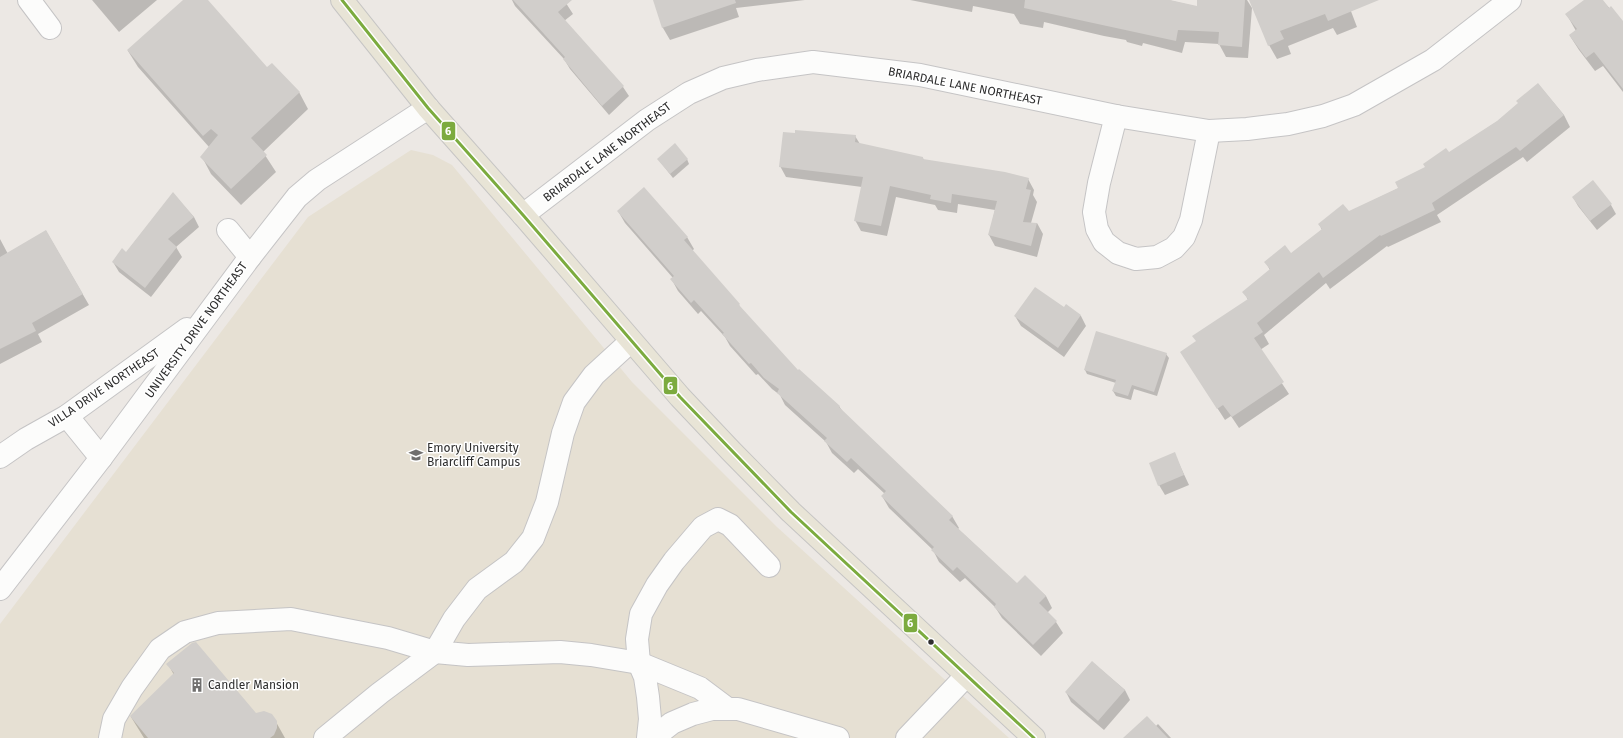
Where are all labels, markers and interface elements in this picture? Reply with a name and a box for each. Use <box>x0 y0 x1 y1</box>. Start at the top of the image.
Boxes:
street label: BRIARDALE LANE NORTHEAST <box>887 64 1044 108</box>
street label: BRIARDALE LANE NORTHEAST <box>540 99 674 205</box>
line badge: 6 <box>441 121 456 141</box>
text: 6 <box>445 125 451 138</box>
street label: UNIVERSITY DRIVE NORTHEAST <box>142 259 250 401</box>
street label: VILLA DRIVE NORTHEAST <box>46 345 163 430</box>
line badge: 6 <box>663 376 678 395</box>
text: 6 <box>667 380 673 393</box>
place label: Emory University Briarcliff Campus <box>427 441 520 469</box>
school or university icon: Emory University Briarcliff Campus <box>408 447 424 463</box>
line badge: 6 <box>903 613 918 633</box>
text: 6 <box>907 617 913 630</box>
unlabelled marker <box>926 637 936 647</box>
building icon: Candler Mansion <box>189 677 205 693</box>
place label: Candler Mansion <box>208 678 299 692</box>

